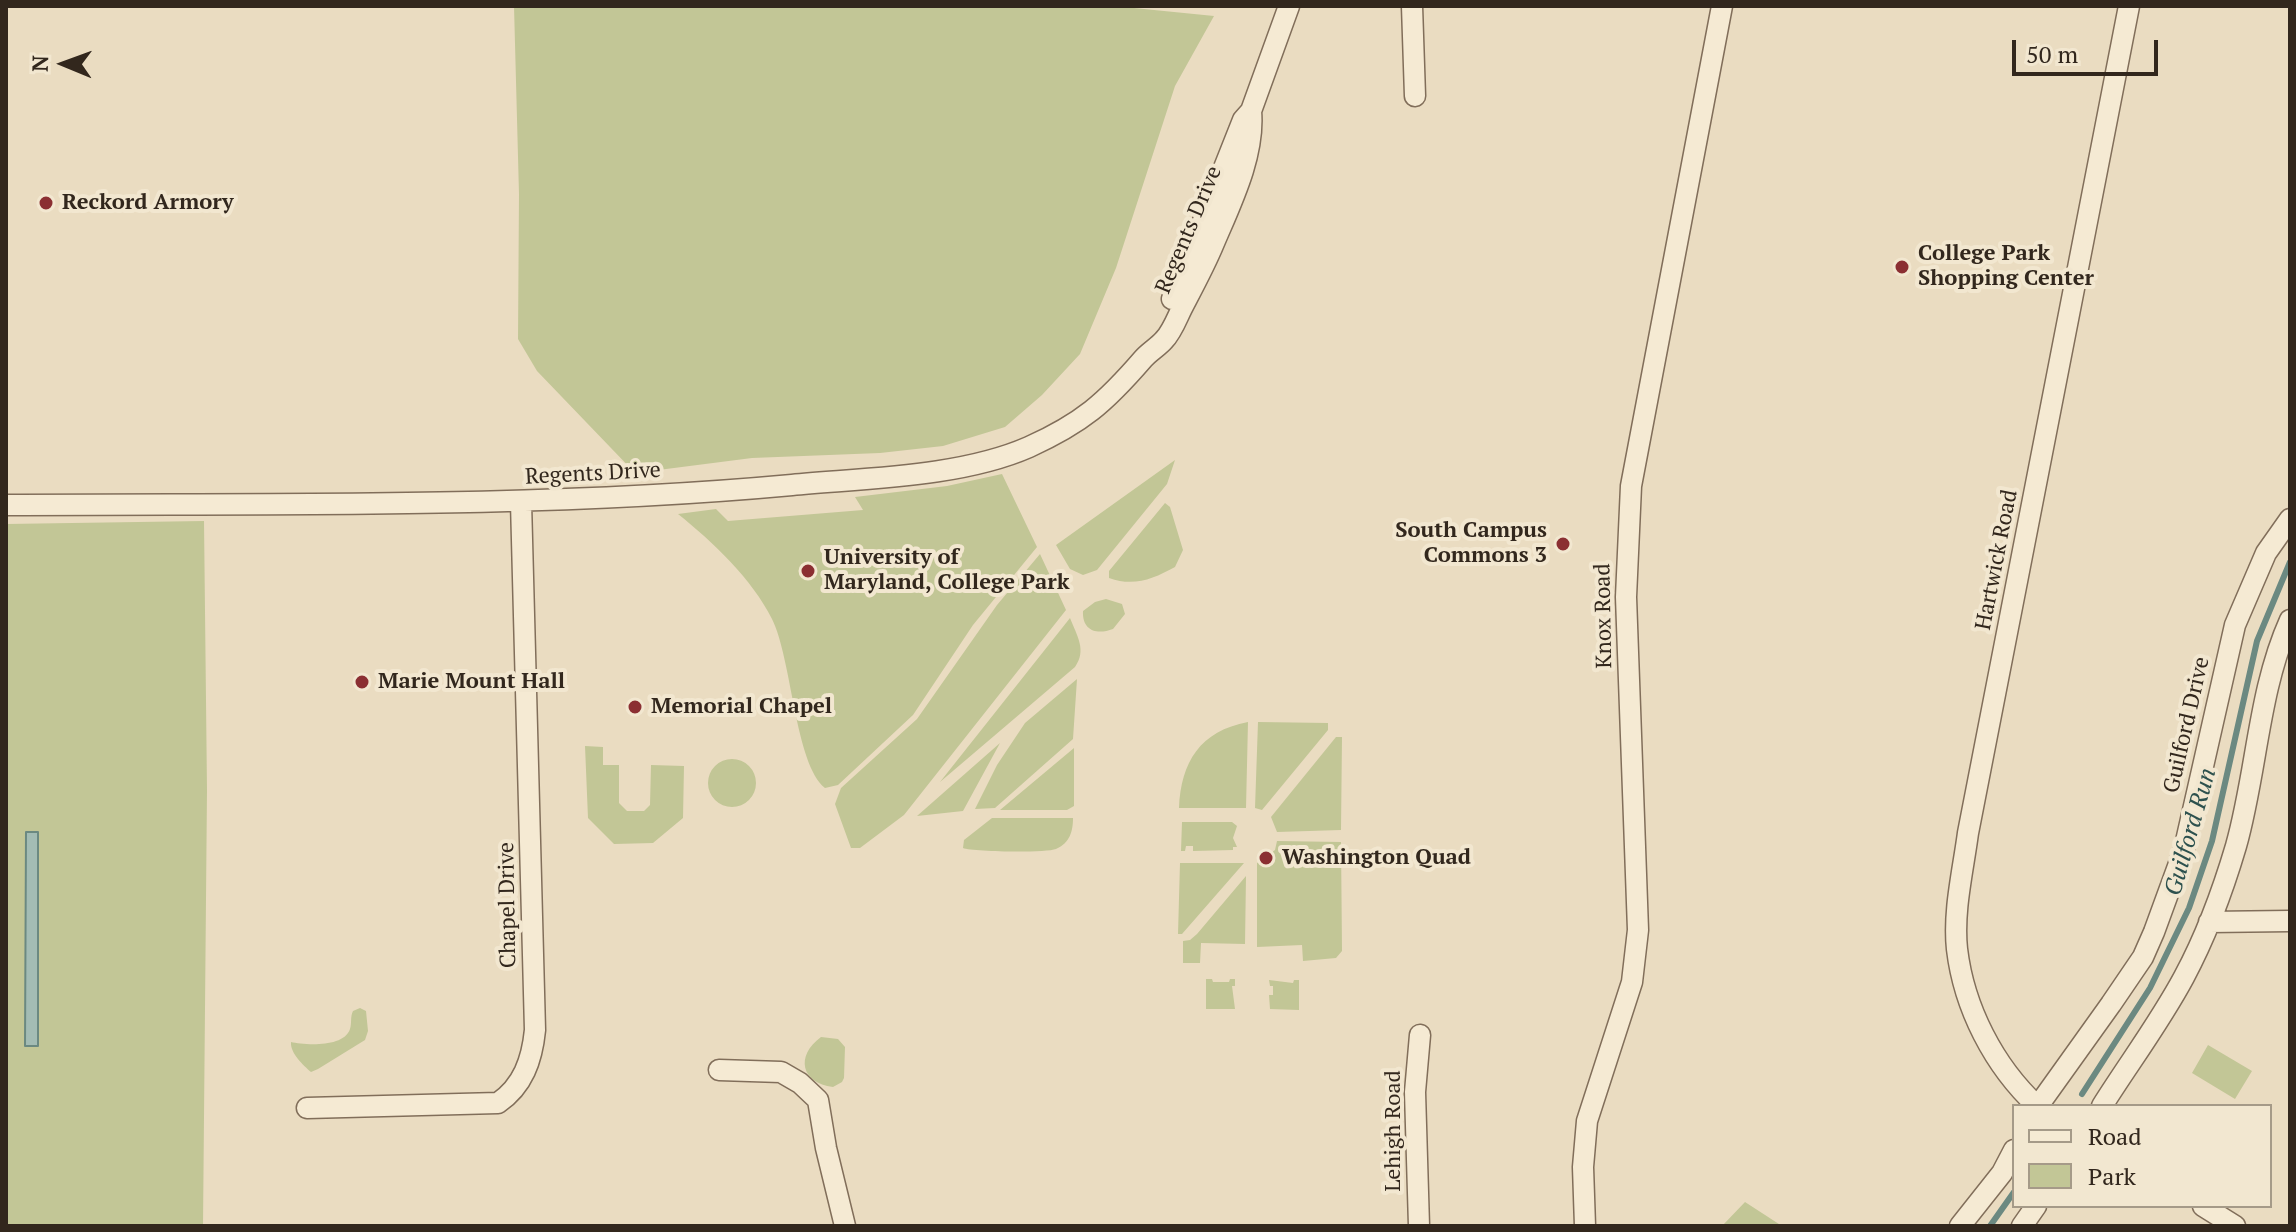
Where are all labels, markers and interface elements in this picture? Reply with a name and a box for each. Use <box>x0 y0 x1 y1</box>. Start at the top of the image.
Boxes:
north arrow <box>24 24 104 104</box>
scale bar <box>2016 24 2162 74</box>
text: 50 m <box>2026 38 2078 70</box>
text: N <box>25 55 54 72</box>
street label: Regents Drive <box>1150 162 1228 298</box>
place label: Reckord Armory <box>62 190 234 216</box>
marker: Reckord Armory <box>37 194 55 212</box>
place label: College Park Shopping Center <box>1918 241 2094 292</box>
marker: College Park Shopping Center <box>1893 258 1911 276</box>
street label: Regents Drive <box>524 457 662 491</box>
street label: Hartwick Road <box>1970 488 2024 632</box>
place label: South Campus Commons 3 <box>1395 518 1547 570</box>
marker: South Campus Commons 3 <box>1554 535 1572 553</box>
place label: University of Maryland, College Park <box>824 545 1070 596</box>
marker: University of Maryland, College Park <box>799 562 817 580</box>
street label: Knox Road <box>1590 563 1618 669</box>
street label: Guilford Drive <box>2159 654 2215 796</box>
place label: Marie Mount Hall <box>378 669 565 695</box>
marker: Marie Mount Hall <box>353 673 371 691</box>
place label: Memorial Chapel <box>651 694 832 720</box>
marker: Memorial Chapel <box>626 698 644 716</box>
water label: Guilford Run <box>2159 765 2223 899</box>
street label: Chapel Drive <box>494 842 522 968</box>
place label: Washington Quad <box>1282 845 1471 871</box>
marker: Washington Quad <box>1257 849 1275 867</box>
street label: Lehigh Road <box>1381 1070 1407 1192</box>
legend <box>2012 1104 2272 1208</box>
text: Road <box>2088 1120 2142 1152</box>
text: Park <box>2088 1160 2136 1192</box>

